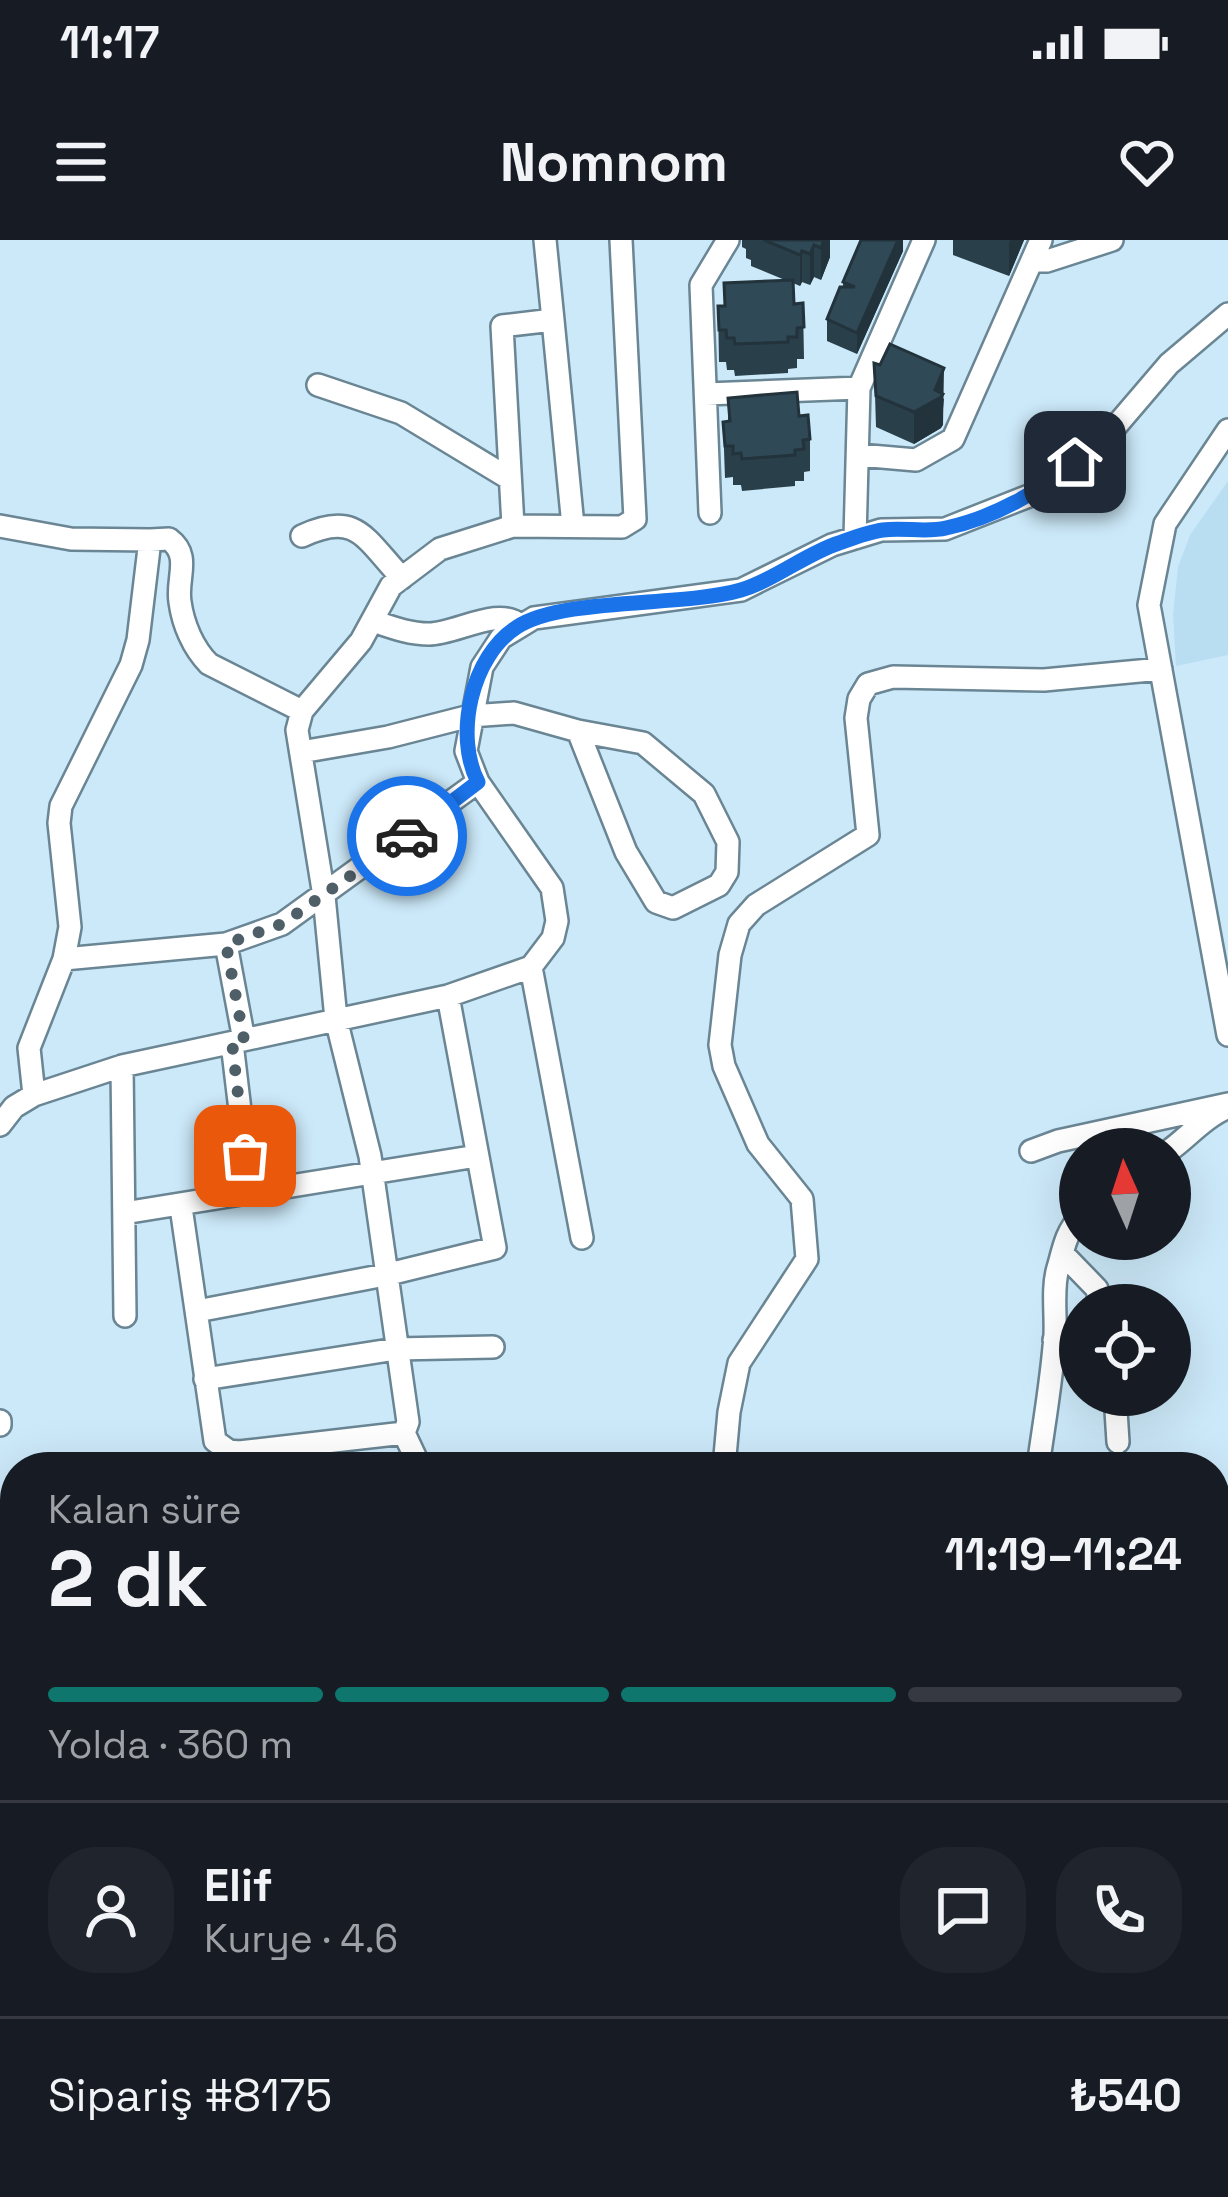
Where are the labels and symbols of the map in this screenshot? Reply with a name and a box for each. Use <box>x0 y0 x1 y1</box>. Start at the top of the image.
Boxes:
pin <box>1024 411 1126 513</box>
courier <box>347 776 467 896</box>
pin <box>194 1105 296 1207</box>
north arrow <box>1059 1128 1191 1260</box>

